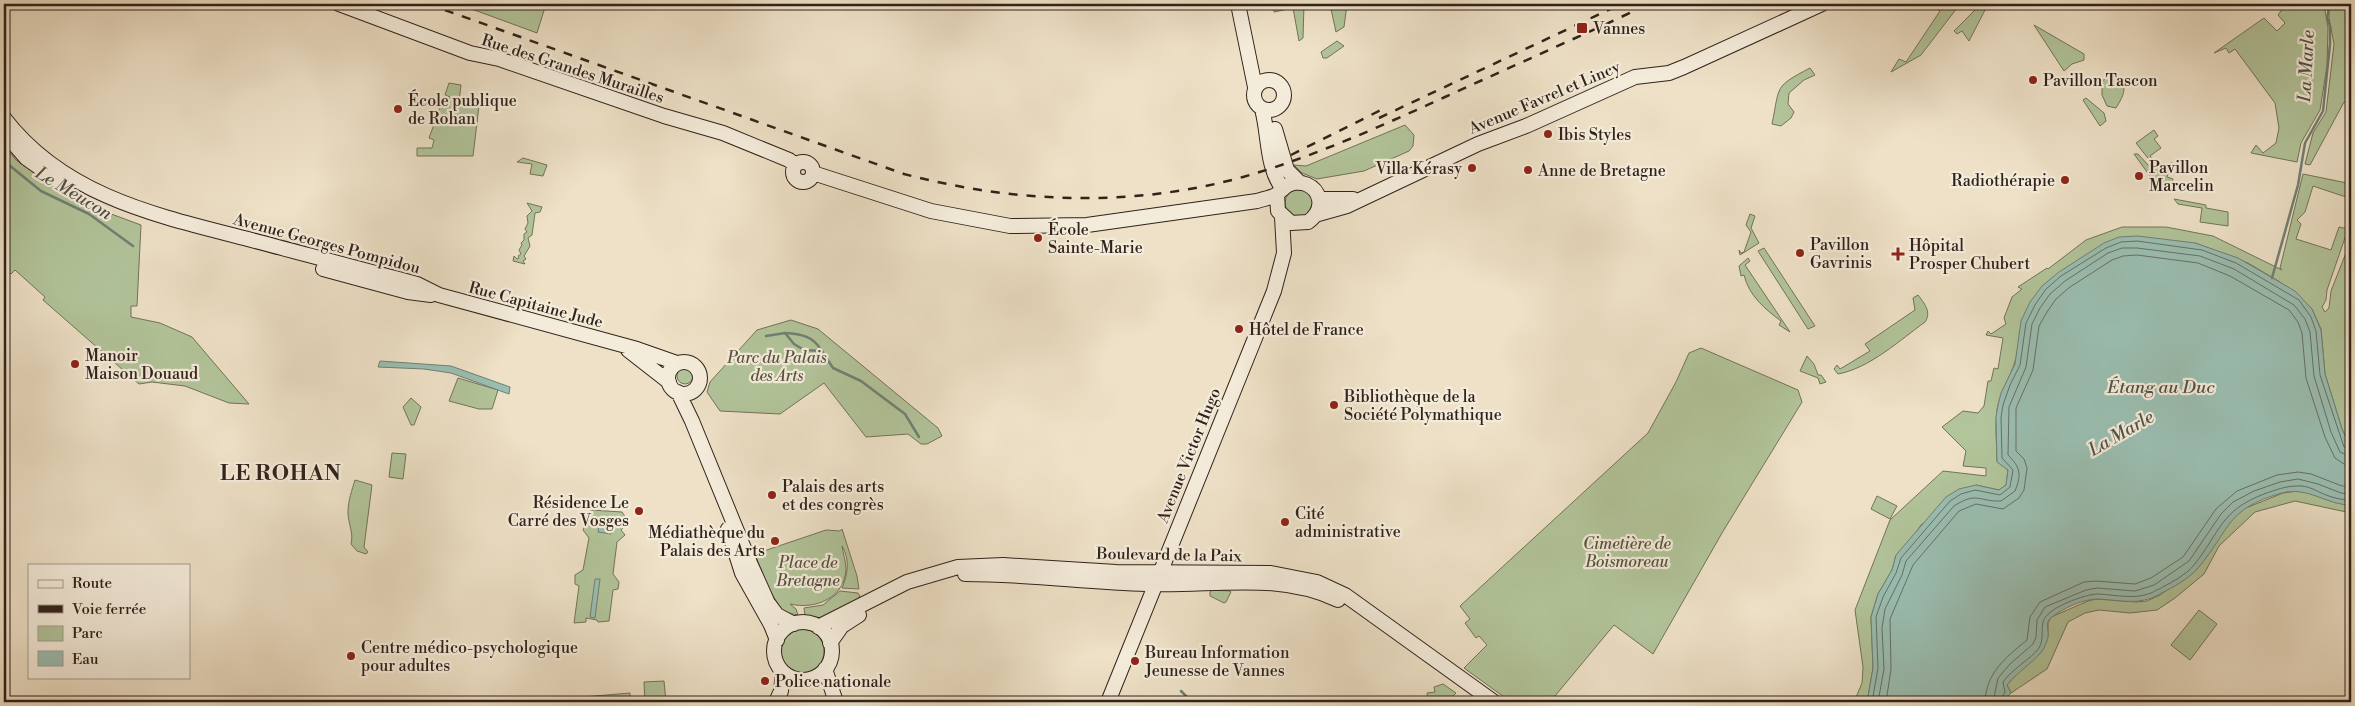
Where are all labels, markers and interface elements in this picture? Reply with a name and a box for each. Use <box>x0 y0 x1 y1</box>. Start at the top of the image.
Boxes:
place label: Vannes <box>1592 19 1645 39</box>
marker: Vannes <box>1575 21 1589 35</box>
water label: La Marle <box>2293 29 2320 103</box>
street label: Rue des Grandes Murailles <box>479 30 667 108</box>
street label: Avenue Favrel et Lincy <box>1465 57 1623 139</box>
place label: Pavillon Tascon <box>2043 71 2158 91</box>
marker: Pavillon Tascon <box>2027 74 2039 86</box>
place label: École publique de Rohan <box>408 89 517 129</box>
marker: École publique de Rohan <box>392 103 404 115</box>
place label: Ibis Styles <box>1558 125 1631 145</box>
marker: Ibis Styles <box>1542 128 1554 140</box>
place label: Pavillon Marcelin <box>2149 158 2214 196</box>
place label: Villa Kérasy <box>1375 159 1462 179</box>
water label: Le Meucon <box>30 161 117 226</box>
place label: Anne de Bretagne <box>1537 161 1666 181</box>
marker: Villa Kérasy <box>1466 162 1478 174</box>
marker: Anne de Bretagne <box>1522 164 1534 176</box>
marker: Pavillon Marcelin <box>2133 170 2145 182</box>
place label: Radiothérapie <box>1951 171 2055 191</box>
marker: Radiothérapie <box>2059 174 2071 186</box>
street label: Avenue Georges Pompidou <box>230 209 422 279</box>
place label: École Sainte-Marie <box>1048 218 1143 258</box>
marker: École Sainte-Marie <box>1032 232 1044 244</box>
place label: Pavillon Gavrinis <box>1810 235 1872 273</box>
place label: Hôpital Prosper Chubert <box>1909 236 2030 274</box>
marker: Pavillon Gavrinis <box>1794 247 1806 259</box>
marker: Hôpital Prosper Chubert <box>1891 247 1905 261</box>
street label: Rue Capitaine Jude <box>466 277 605 333</box>
place label: Hôtel de France <box>1249 320 1364 340</box>
marker: Hôtel de France <box>1233 323 1245 335</box>
place label: Manoir Maison Douaud <box>85 346 198 384</box>
park label: Parc du Palais des Arts <box>726 348 827 386</box>
marker: Manoir Maison Douaud <box>69 358 81 370</box>
water label: Étang au Duc <box>2106 376 2215 399</box>
street label: Avenue Victor Hugo <box>1152 385 1225 527</box>
place label: Bibliothèque de la Société Polymathique <box>1343 387 1502 425</box>
marker: Bibliothèque de la Société Polymathique <box>1328 399 1340 411</box>
water label: La Marle <box>2084 405 2159 462</box>
district label: LE ROHAN <box>220 461 342 487</box>
place label: Palais des arts et des congrès <box>782 477 884 515</box>
marker: Palais des arts et des congrès <box>766 489 778 501</box>
place label: Résidence Le Carré des Vosges <box>508 493 629 531</box>
place label: Cité administrative <box>1295 504 1401 542</box>
marker: Résidence Le Carré des Vosges <box>633 505 645 517</box>
marker: Cité administrative <box>1279 516 1291 528</box>
place label: Médiathèque du Palais des Arts <box>648 523 765 561</box>
park label: Cimetière de Boismoreau <box>1583 534 1671 572</box>
marker: Médiathèque du Palais des Arts <box>769 535 781 547</box>
street label: Boulevard de la Paix <box>1095 544 1243 566</box>
park label: Place de Bretagne <box>775 553 840 591</box>
legend <box>28 564 190 678</box>
text: Route <box>72 574 112 593</box>
text: Voie ferrée <box>71 600 146 619</box>
text: Parc <box>72 624 103 643</box>
place label: Centre médico-psychologique pour adultes <box>361 638 578 676</box>
place label: Bureau Information Jeunesse de Vannes <box>1144 643 1290 681</box>
text: Eau <box>72 650 99 669</box>
marker: Centre médico-psychologique pour adultes <box>345 650 357 662</box>
marker: Bureau Information Jeunesse de Vannes <box>1129 655 1141 667</box>
place label: Police nationale <box>775 672 891 692</box>
marker: Police nationale <box>759 675 771 687</box>

